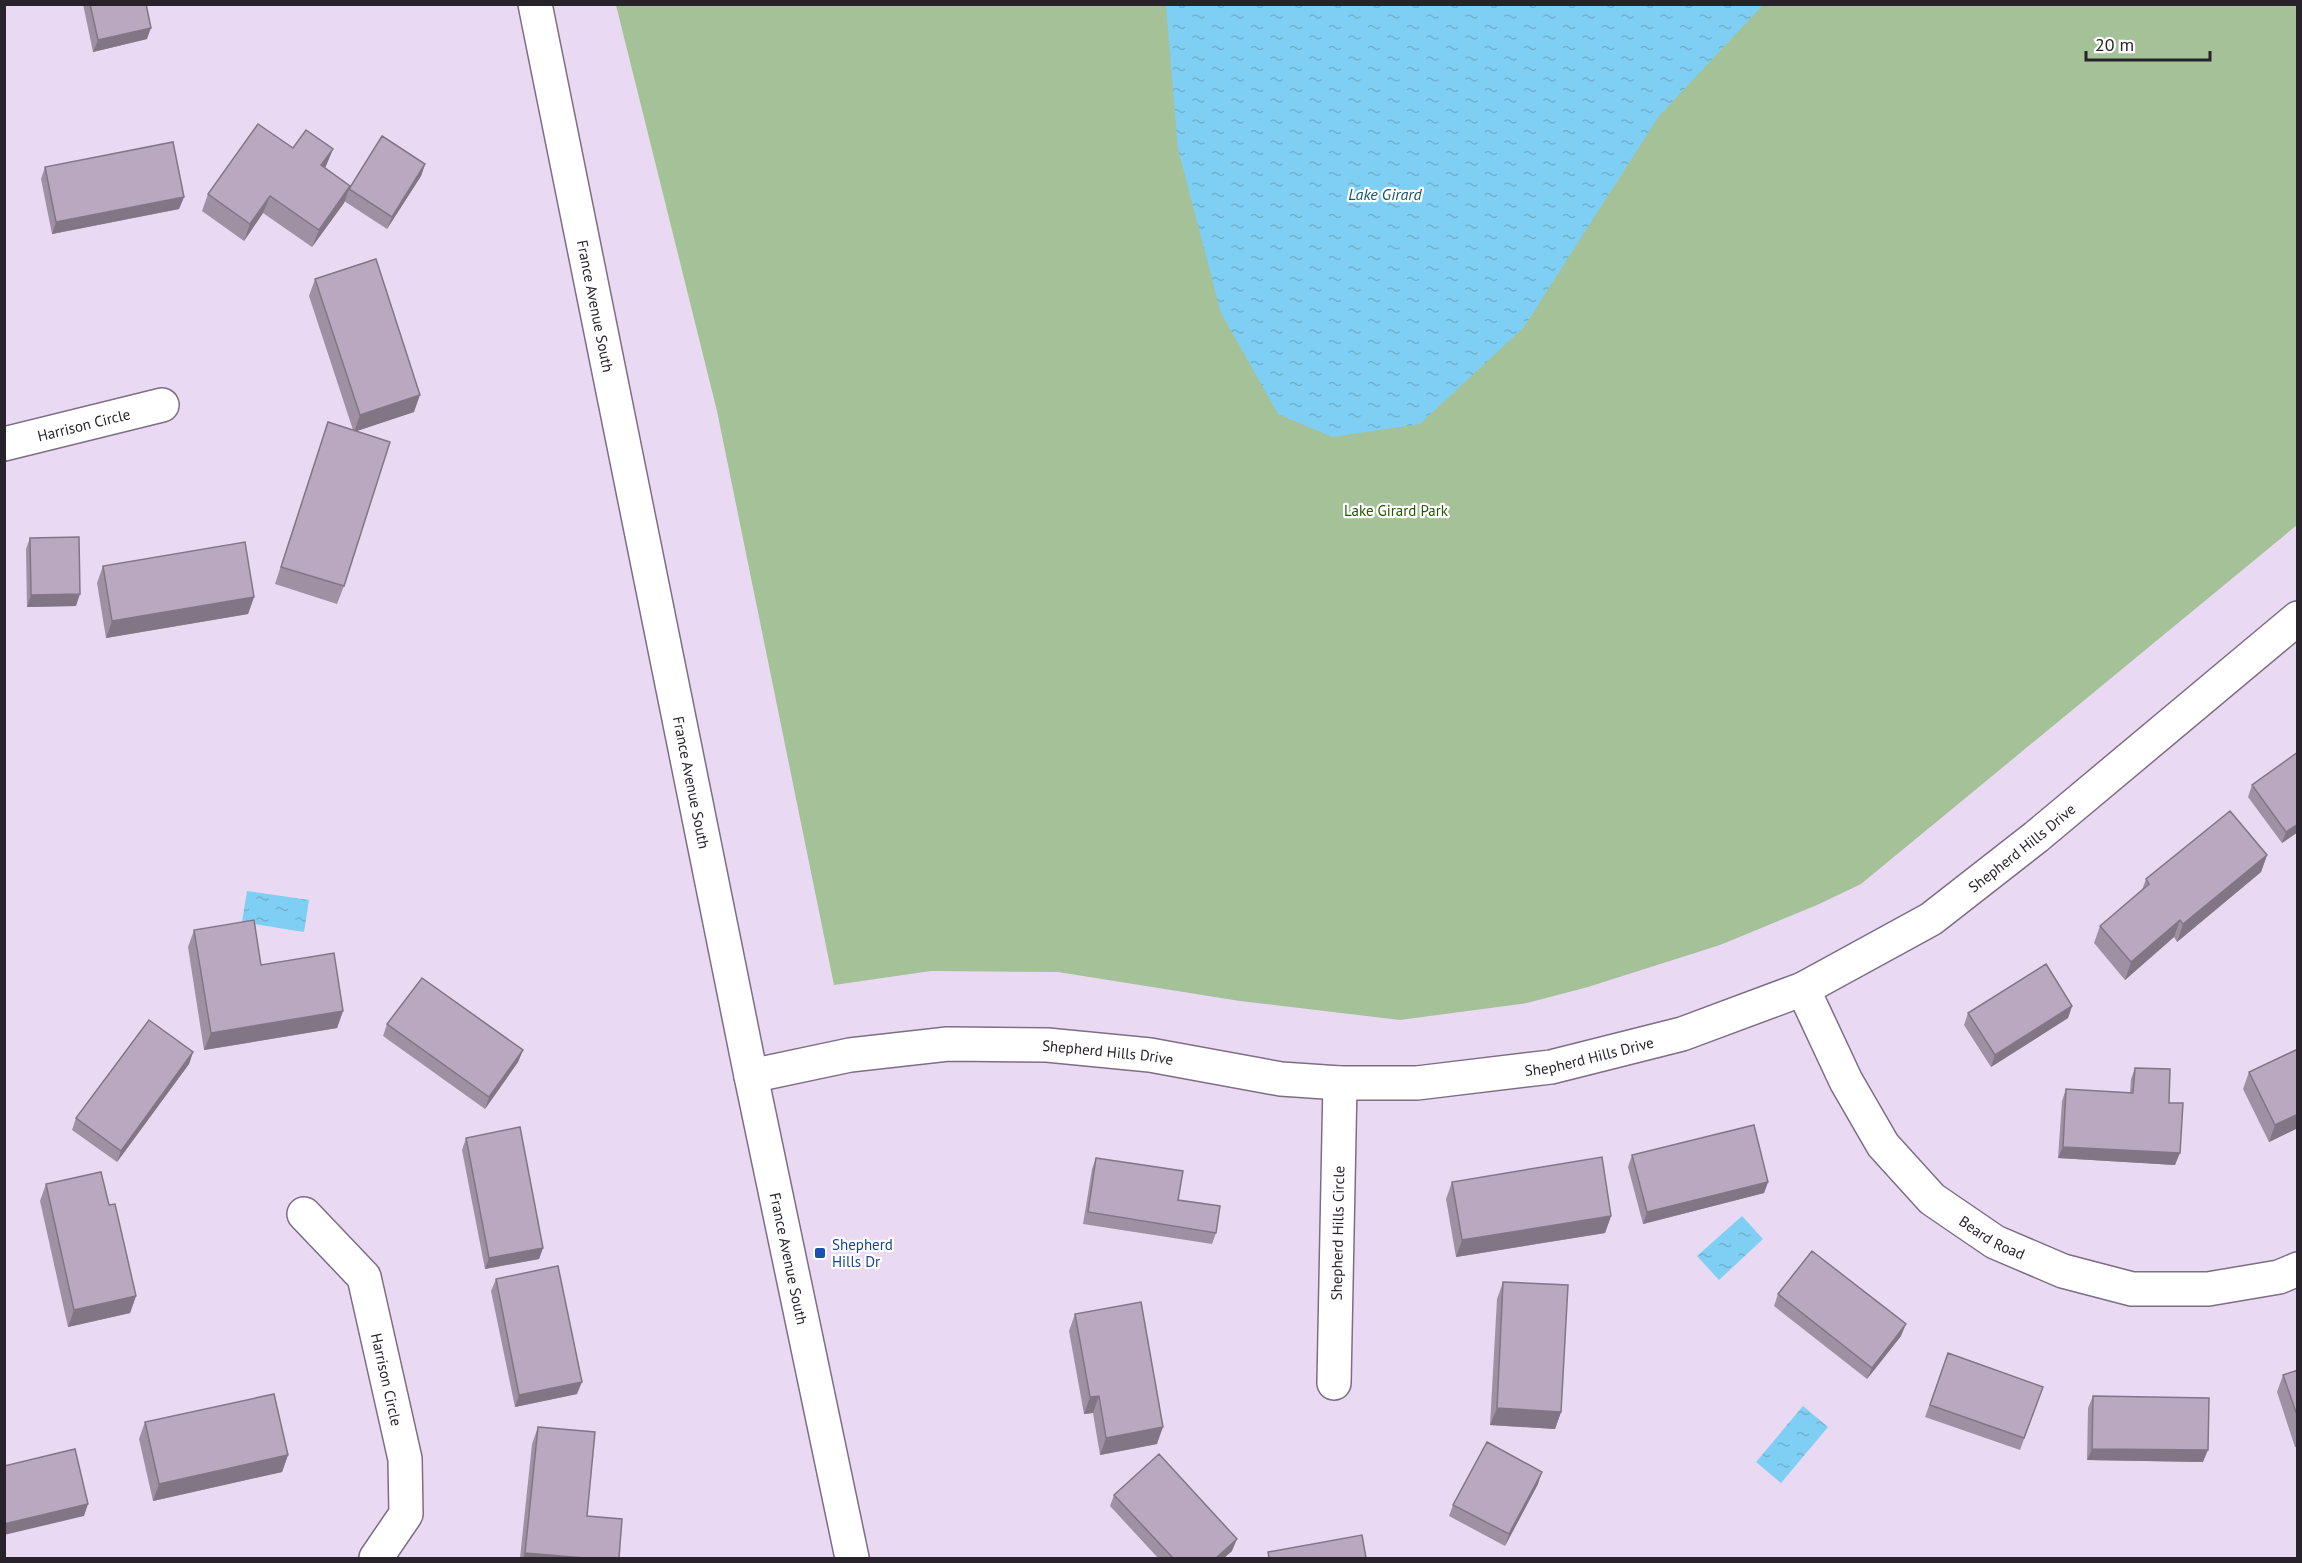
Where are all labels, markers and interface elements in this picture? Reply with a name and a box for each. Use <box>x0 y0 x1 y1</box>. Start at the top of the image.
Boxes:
scale bar <box>2086 24 2210 62</box>
text: 20 m <box>2095 33 2134 56</box>
water label: Lake Girard <box>1348 184 1423 204</box>
street label: France Avenue South <box>573 238 618 374</box>
street label: Harrison Circle <box>35 404 132 445</box>
park label: Lake Girard Park <box>1344 501 1449 520</box>
street label: France Avenue South <box>669 715 714 850</box>
street label: Shepherd Hills Drive <box>1964 799 2079 896</box>
street label: Shepherd Hills Drive <box>1524 1032 1655 1080</box>
street label: Shepherd Hills Drive <box>1042 1035 1175 1069</box>
street label: Shepherd Hills Circle <box>1326 1165 1348 1301</box>
street label: France Avenue South <box>766 1191 812 1326</box>
street label: Beard Road <box>1956 1211 2028 1263</box>
place label: Shepherd Hills Dr <box>832 1235 893 1271</box>
marker: Shepherd Hills Dr <box>813 1246 827 1260</box>
street label: Harrison Circle <box>367 1331 407 1428</box>

